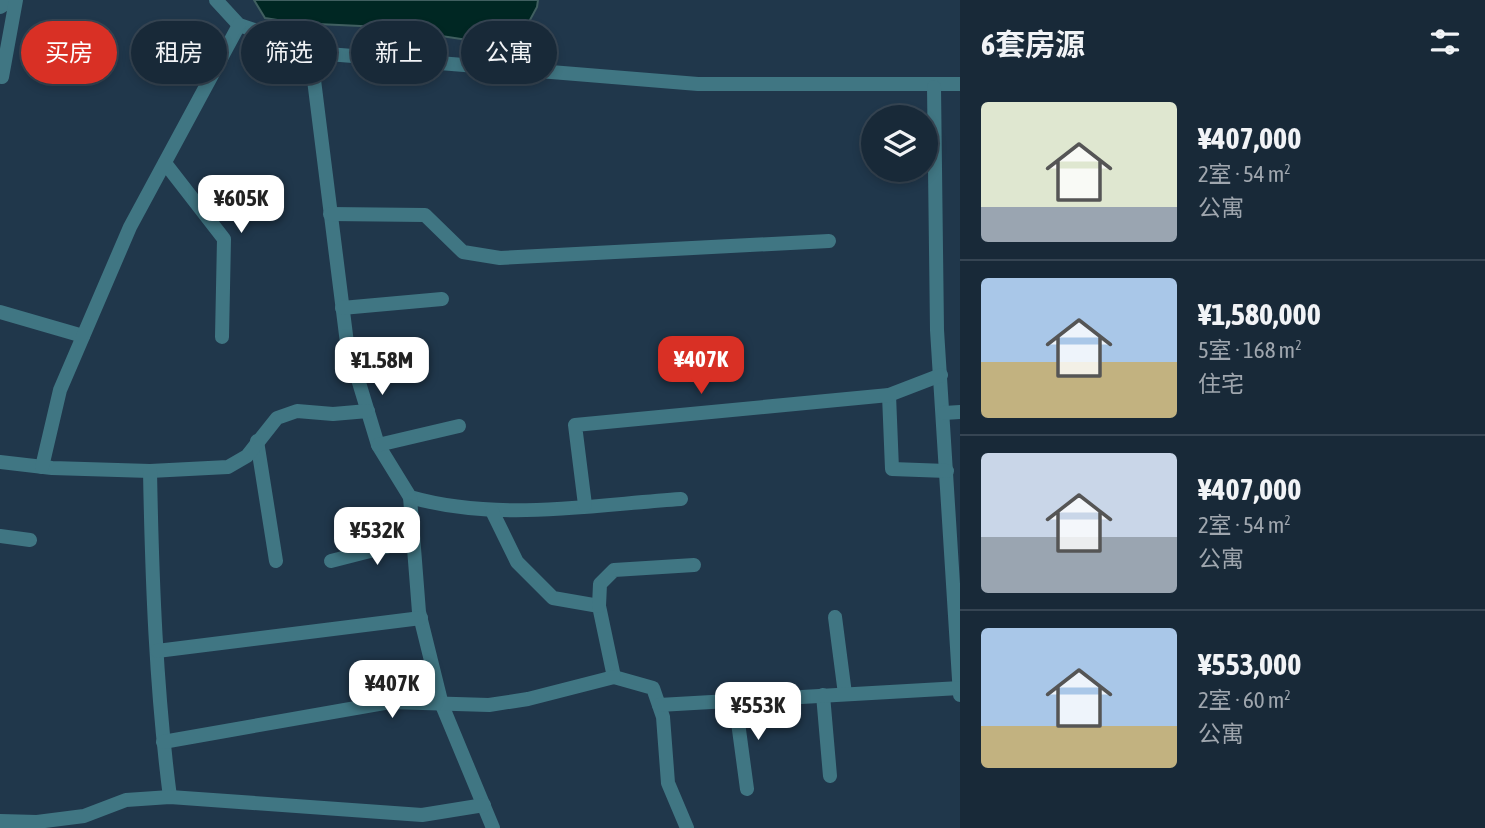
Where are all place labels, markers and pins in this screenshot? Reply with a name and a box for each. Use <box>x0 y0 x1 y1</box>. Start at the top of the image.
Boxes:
pin: ¥605K <box>192 176 290 235</box>
pin: ¥407K <box>652 336 750 396</box>
pin: ¥1.58M <box>325 338 439 397</box>
pin: ¥532K <box>328 508 426 567</box>
pin: ¥407K <box>343 660 441 720</box>
pin: ¥553K <box>709 682 807 742</box>

